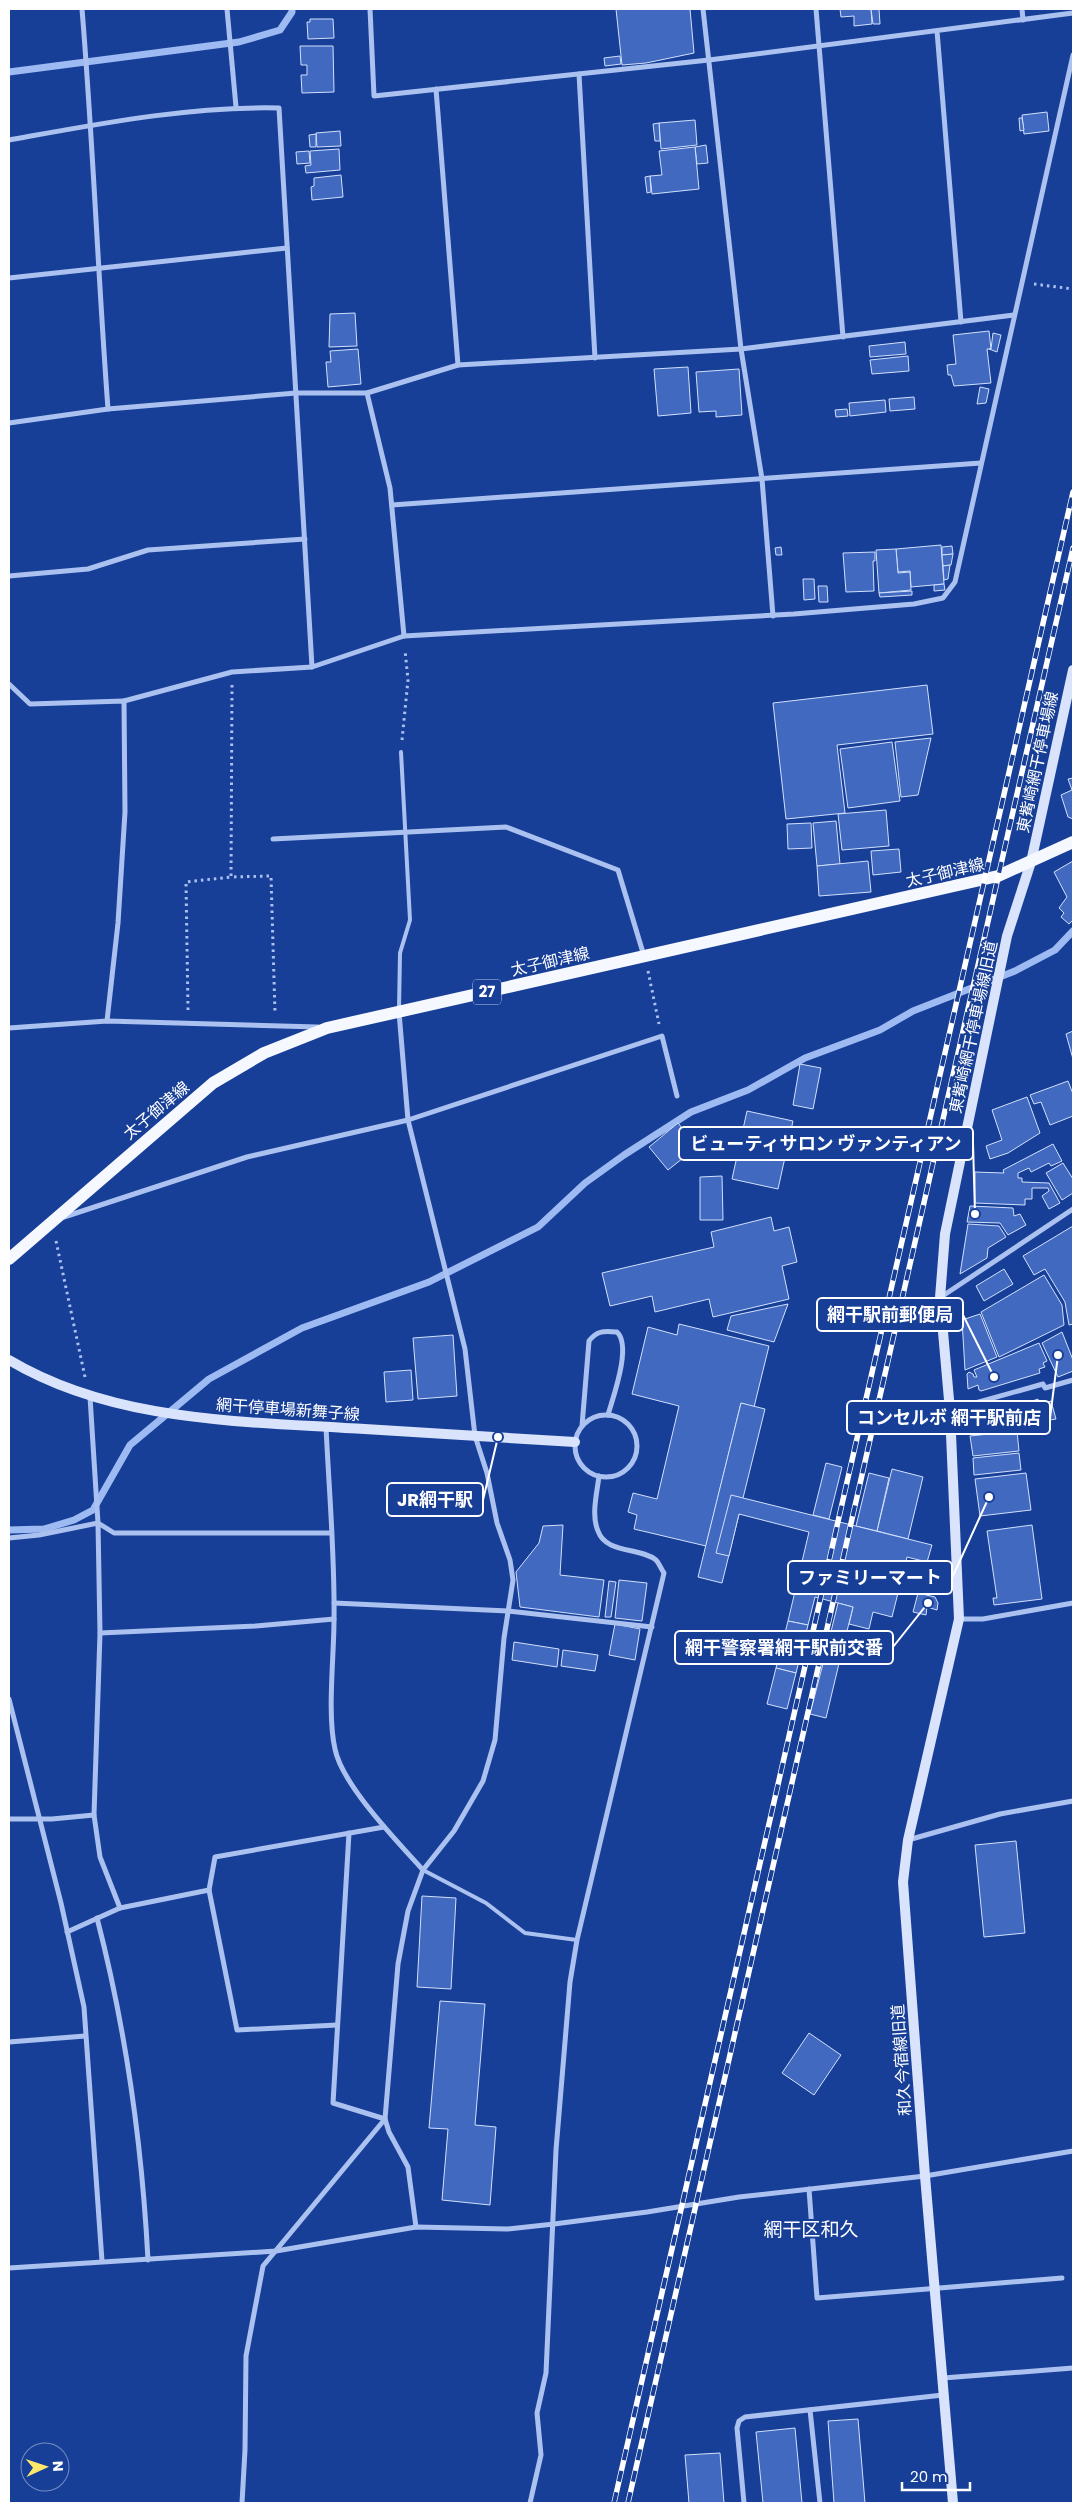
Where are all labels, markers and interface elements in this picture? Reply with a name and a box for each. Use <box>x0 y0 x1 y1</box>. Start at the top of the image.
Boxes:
street label: 東觜崎網干停車場線 <box>1011 689 1064 835</box>
street label: 太子御津線 <box>904 852 987 893</box>
street label: 東觜崎網干停車場線旧道 <box>944 939 1003 1116</box>
street label: 太子御津線 <box>509 941 592 982</box>
road number: 27 <box>473 980 501 1004</box>
street label: 太子御津線 <box>118 1076 194 1145</box>
callout: ビューティサロン ヴァンティアン <box>679 1127 973 1160</box>
text: ビューティサロン ヴァンティアン <box>691 1131 961 1156</box>
callout: 網干駅前郵便局 <box>817 1298 963 1331</box>
text: 網干駅前郵便局 <box>827 1302 953 1327</box>
street label: 網干停車場新舞子線 <box>215 1393 361 1426</box>
callout: コンセルボ 網干駅前店 <box>847 1401 1050 1434</box>
text: コンセルボ 網干駅前店 <box>857 1405 1041 1430</box>
callout: JR網干駅 <box>387 1483 483 1516</box>
text: JR網干駅 <box>397 1487 473 1512</box>
callout: ファミリーマート <box>788 1561 952 1594</box>
text: ファミリーマート <box>798 1565 942 1590</box>
callout: 網干警察署網干駅前交番 <box>675 1631 893 1664</box>
text: 網干警察署網干駅前交番 <box>685 1635 883 1660</box>
street label: 和久今宿線旧道 <box>886 2003 917 2117</box>
district label: 網干区和久 <box>763 2216 859 2243</box>
north arrow <box>20 2442 70 2492</box>
scale bar <box>902 2460 970 2492</box>
text: N <box>48 2461 68 2472</box>
text: 20 m <box>910 2466 948 2487</box>

